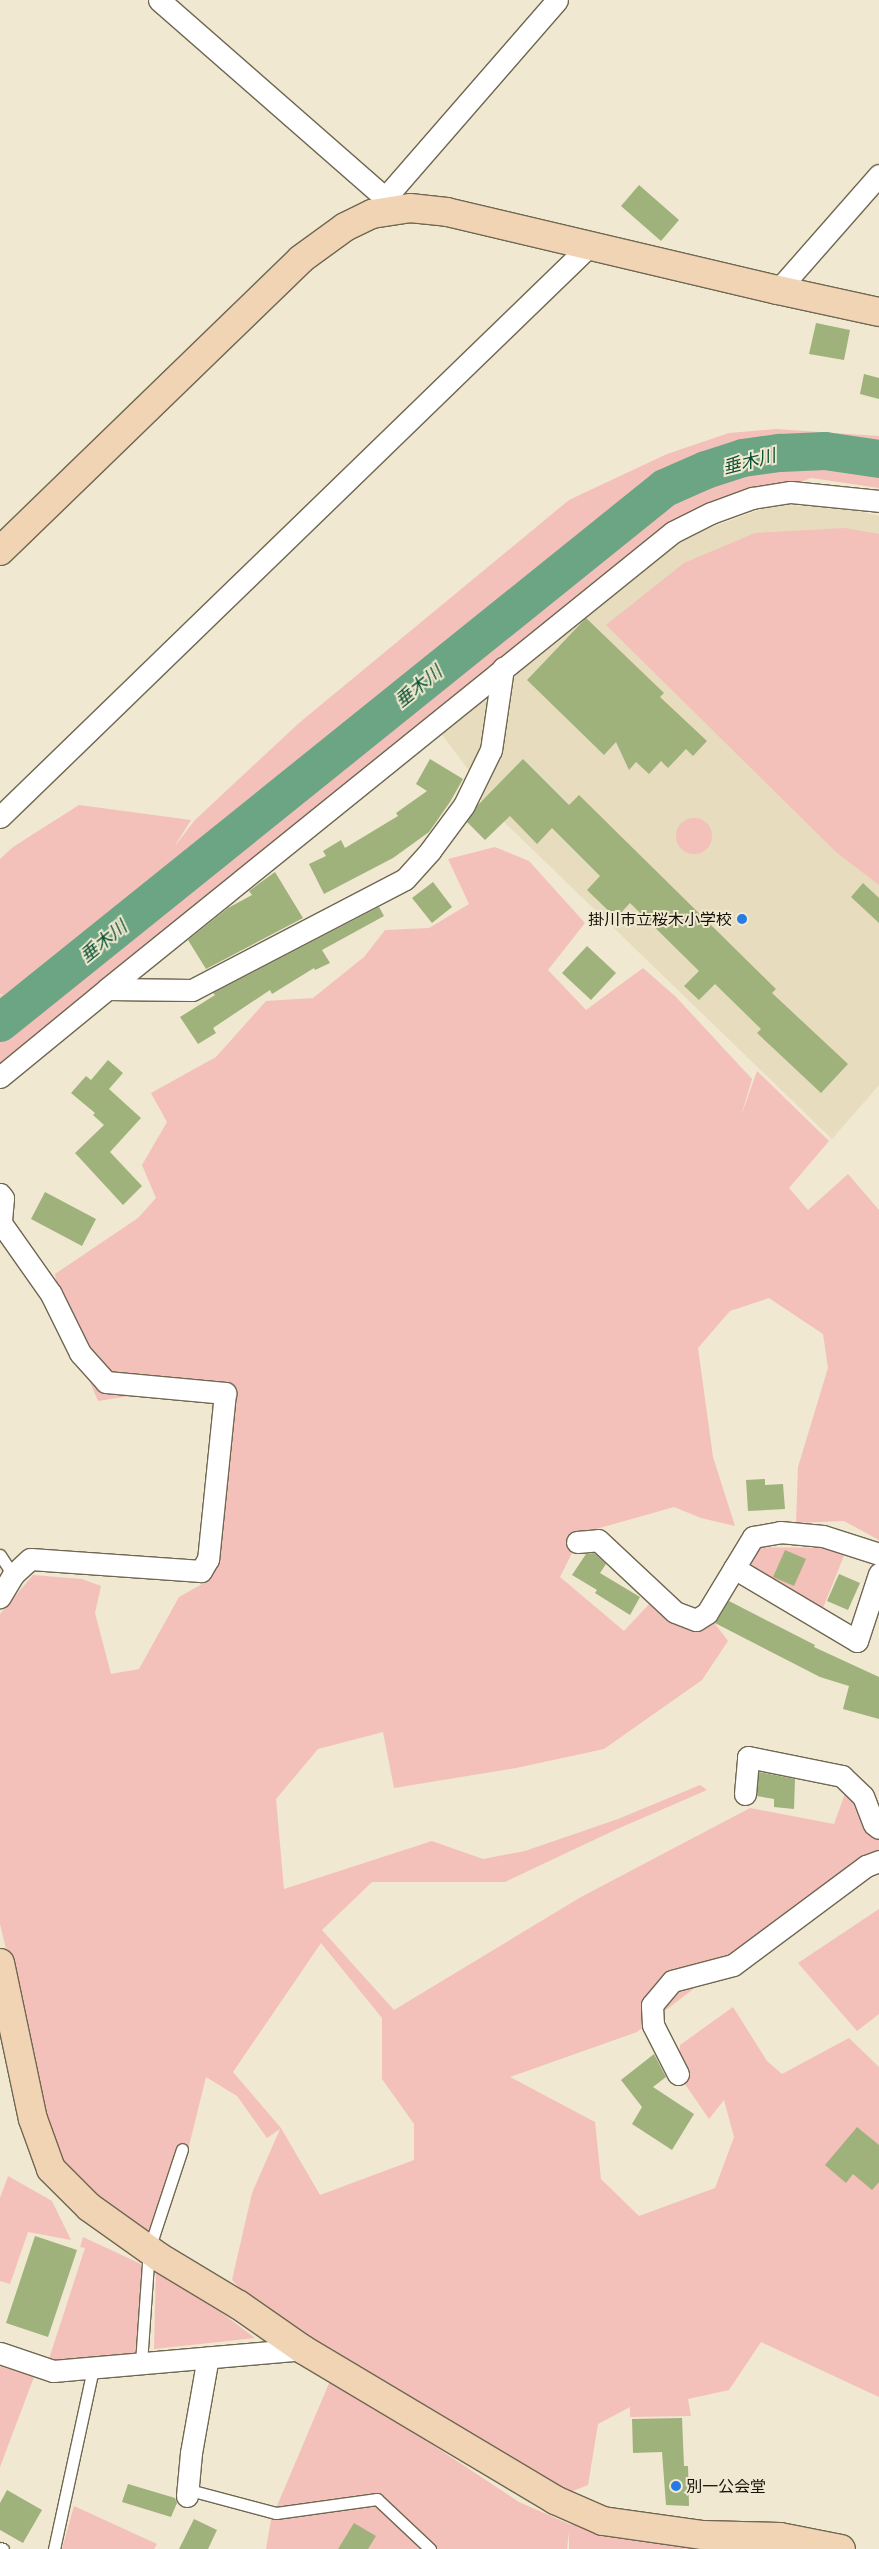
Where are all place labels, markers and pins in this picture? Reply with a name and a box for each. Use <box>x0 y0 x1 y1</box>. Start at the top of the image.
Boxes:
place label: 掛川市立桜木小学校 <box>588 909 732 929</box>
marker: 掛川市立桜木小学校 <box>736 913 748 925</box>
place label: 別一公会堂 <box>686 2476 766 2496</box>
marker: 別一公会堂 <box>670 2480 682 2492</box>

